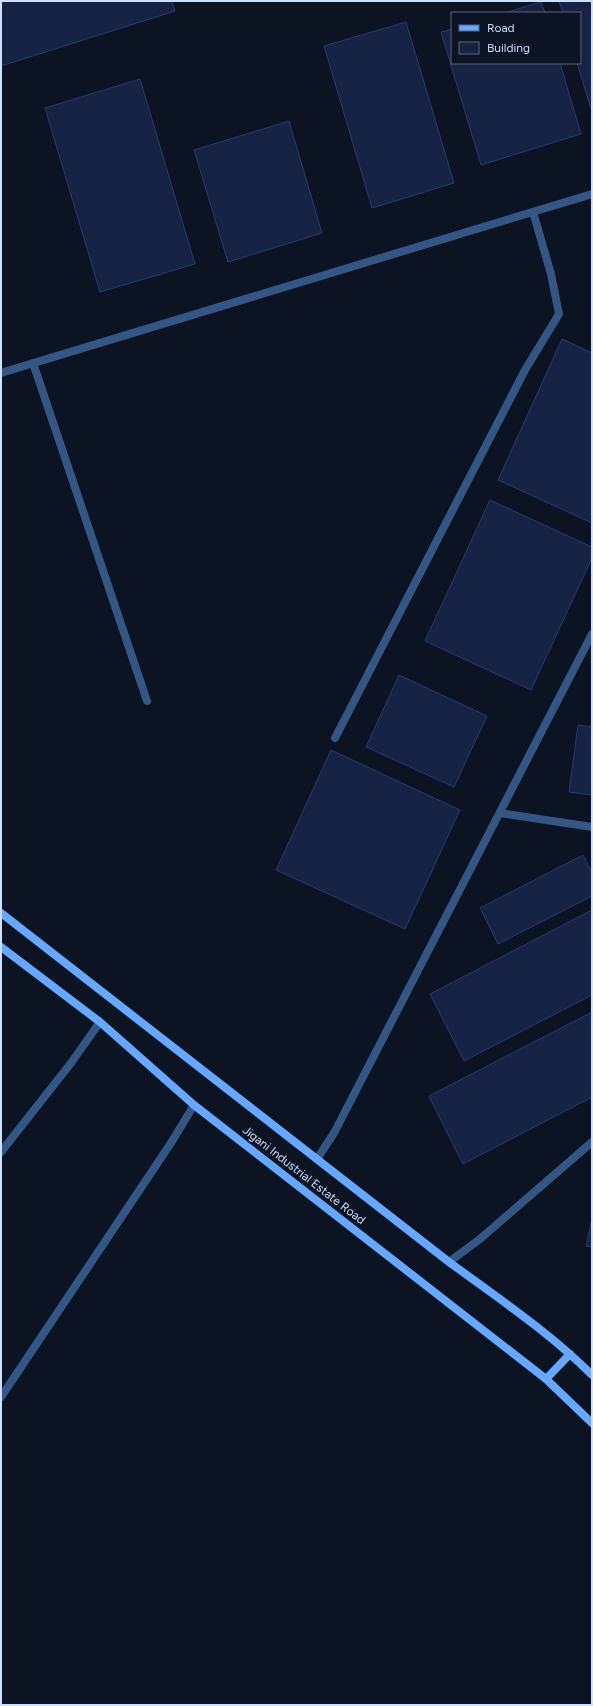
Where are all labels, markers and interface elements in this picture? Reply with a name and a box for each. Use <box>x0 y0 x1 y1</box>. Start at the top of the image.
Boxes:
legend <box>451 12 581 64</box>
text: Road <box>487 21 515 35</box>
text: Building <box>487 41 530 55</box>
street label: Jigani Industrial Estate Road <box>240 1123 368 1227</box>

